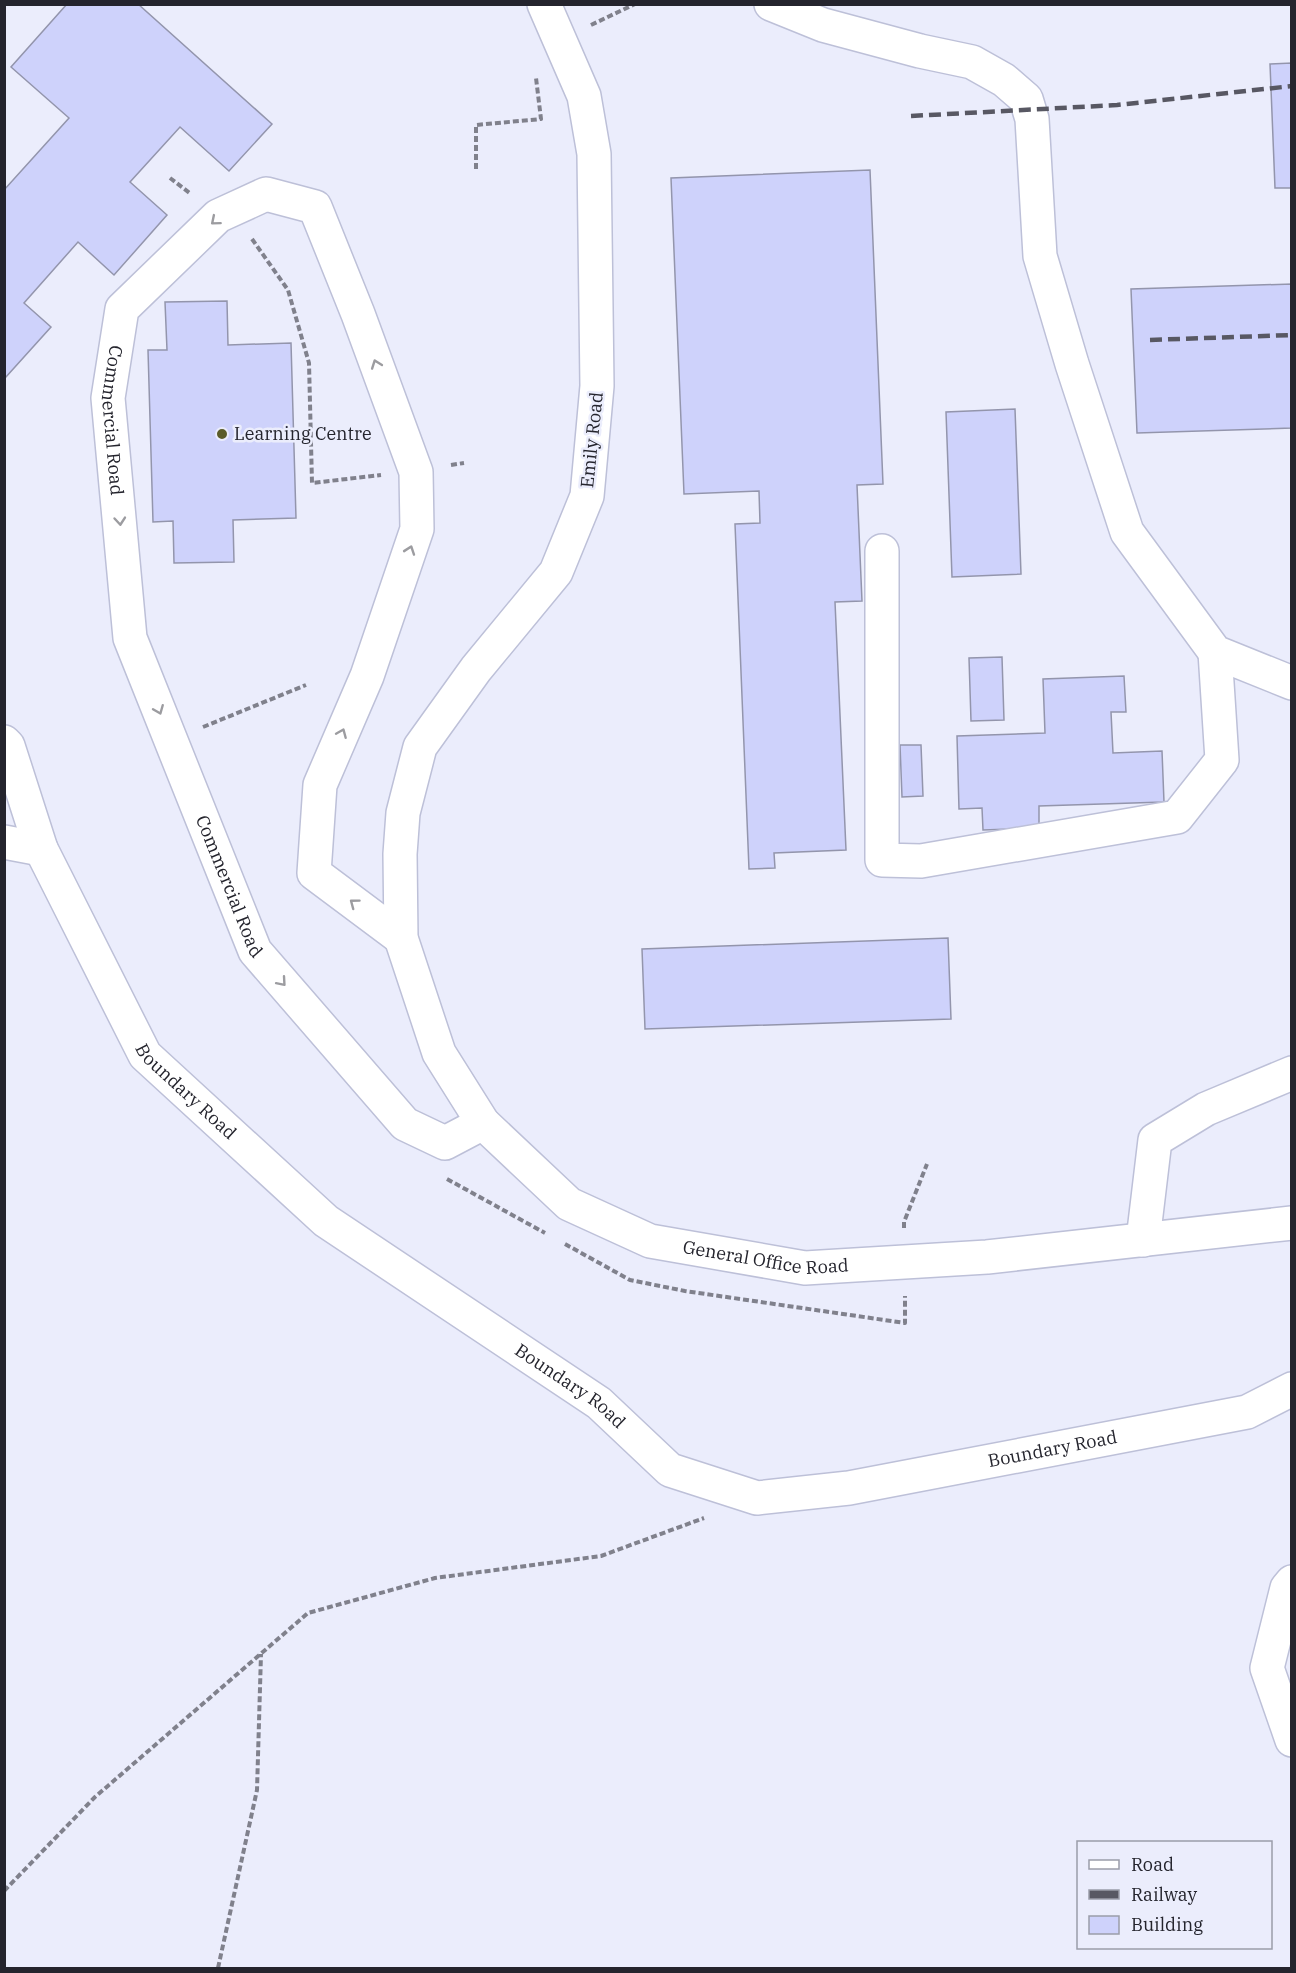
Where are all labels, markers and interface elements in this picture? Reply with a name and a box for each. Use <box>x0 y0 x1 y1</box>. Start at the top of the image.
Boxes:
one-way arrow <box>211 213 222 224</box>
street label: Commercial Road <box>97 344 129 496</box>
one-way arrow <box>371 359 383 370</box>
street label: Emily Road <box>575 391 608 489</box>
place label: Learning Centre <box>234 422 372 445</box>
marker: Learning Centre <box>215 427 229 441</box>
one-way arrow <box>113 517 126 526</box>
one-way arrow <box>403 545 415 556</box>
one-way arrow <box>152 704 164 715</box>
one-way arrow <box>335 728 347 739</box>
street label: Commercial Road <box>191 812 268 963</box>
one-way arrow <box>350 899 361 910</box>
one-way arrow <box>275 975 286 986</box>
street label: Boundary Road <box>130 1040 242 1144</box>
street label: General Office Road <box>681 1235 849 1279</box>
street label: Boundary Road <box>511 1338 631 1433</box>
street label: Boundary Road <box>986 1425 1119 1472</box>
legend <box>1077 1841 1272 1949</box>
text: Road <box>1131 1853 1174 1876</box>
text: Railway <box>1131 1883 1197 1906</box>
text: Building <box>1131 1913 1203 1936</box>

